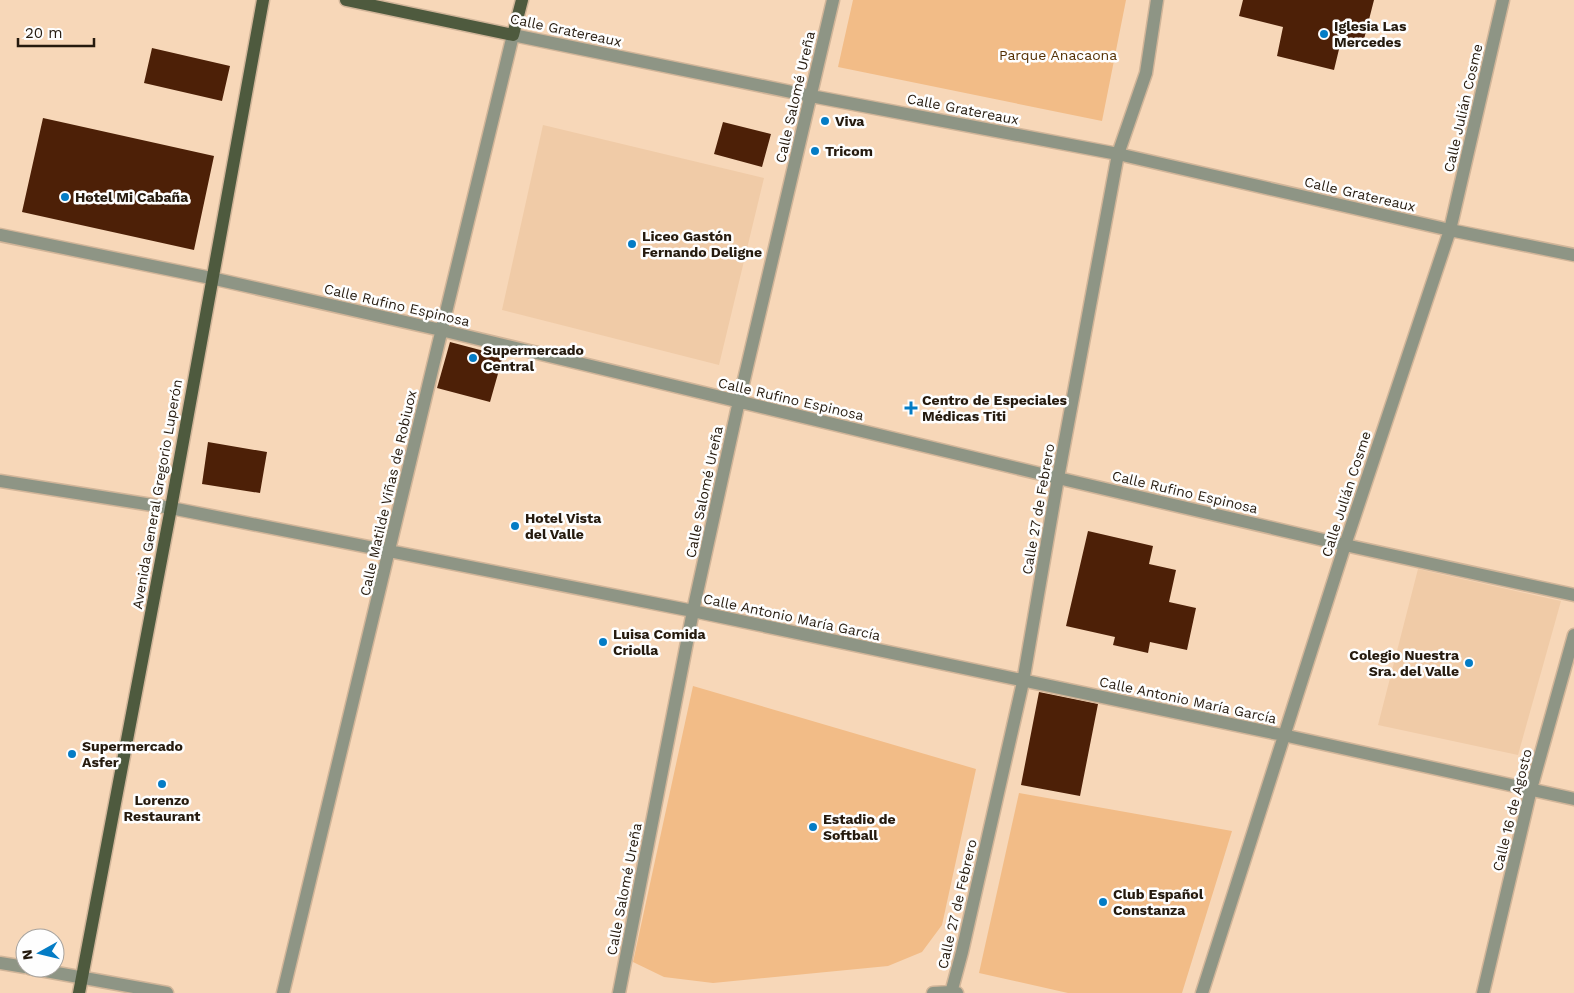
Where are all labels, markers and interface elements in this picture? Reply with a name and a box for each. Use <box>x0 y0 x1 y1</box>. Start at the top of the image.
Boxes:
street label: Calle Gratereaux <box>509 10 623 50</box>
scale bar <box>18 15 94 47</box>
place label: Iglesia Las Mercedes <box>1334 18 1407 50</box>
text: 20 m <box>25 24 63 42</box>
marker: Iglesia Las Mercedes <box>1318 28 1330 40</box>
street label: Calle Salomé Ureña <box>772 30 818 164</box>
street label: Calle Julián Cosme <box>1440 42 1486 174</box>
park label: Parque Anacaona <box>999 47 1117 63</box>
street label: Calle Gratereaux <box>906 90 1020 128</box>
place label: Viva <box>835 113 865 129</box>
marker: Viva <box>819 115 831 127</box>
place label: Tricom <box>825 143 873 159</box>
marker: Tricom <box>809 145 821 157</box>
street label: Calle Gratereaux <box>1303 173 1417 215</box>
place label: Hotel Mi Cabaña <box>75 189 189 205</box>
marker: Hotel Mi Cabaña <box>59 191 71 203</box>
place label: Liceo Gastón Fernando Deligne <box>642 228 762 260</box>
marker: Liceo Gastón Fernando Deligne <box>626 238 638 250</box>
street label: Calle Rufino Espinosa <box>323 280 471 330</box>
place label: Supermercado Central <box>483 342 584 374</box>
marker: Supermercado Central <box>467 352 479 364</box>
street label: Calle Rufino Espinosa <box>717 374 865 424</box>
street label: Avenida General Gregorio Luperón <box>129 378 185 610</box>
street label: Calle Matilde Viñas de Robiuox <box>356 388 420 598</box>
place label: Centro de Especiales Médicas Titi <box>922 392 1068 424</box>
marker: Centro de Especiales Médicas Titi <box>904 401 918 415</box>
street label: Calle Salomé Ureña <box>682 424 726 559</box>
street label: Calle Julián Cosme <box>1318 429 1374 559</box>
street label: Calle 27 de Febrero <box>1019 442 1057 576</box>
street label: Calle Rufino Espinosa <box>1111 467 1259 517</box>
place label: Hotel Vista del Valle <box>525 510 602 542</box>
marker: Hotel Vista del Valle <box>509 520 521 532</box>
street label: Calle Antonio María García <box>702 590 882 644</box>
place label: Luisa Comida Criolla <box>613 626 706 658</box>
marker: Luisa Comida Criolla <box>597 636 609 648</box>
place label: Colegio Nuestra Sra. del Valle <box>1349 647 1460 679</box>
marker: Colegio Nuestra Sra. del Valle <box>1463 657 1475 669</box>
street label: Calle Antonio María García <box>1098 673 1278 727</box>
place label: Supermercado Asfer <box>82 738 183 770</box>
street label: Calle 16 de Agosto <box>1489 747 1535 873</box>
marker: Supermercado Asfer <box>66 748 78 760</box>
marker: Lorenzo Restaurant <box>156 778 168 790</box>
place label: Lorenzo Restaurant <box>124 792 200 824</box>
place label: Estadio de Softball <box>823 811 896 843</box>
street label: Calle Salomé Ureña <box>603 821 645 957</box>
marker: Estadio de Softball <box>807 821 819 833</box>
street label: Calle 27 de Febrero <box>934 838 980 970</box>
place label: Club Español Constanza <box>1113 886 1204 918</box>
marker: Club Español Constanza <box>1097 896 1109 908</box>
north arrow <box>15 928 65 978</box>
text: N <box>18 949 36 961</box>

